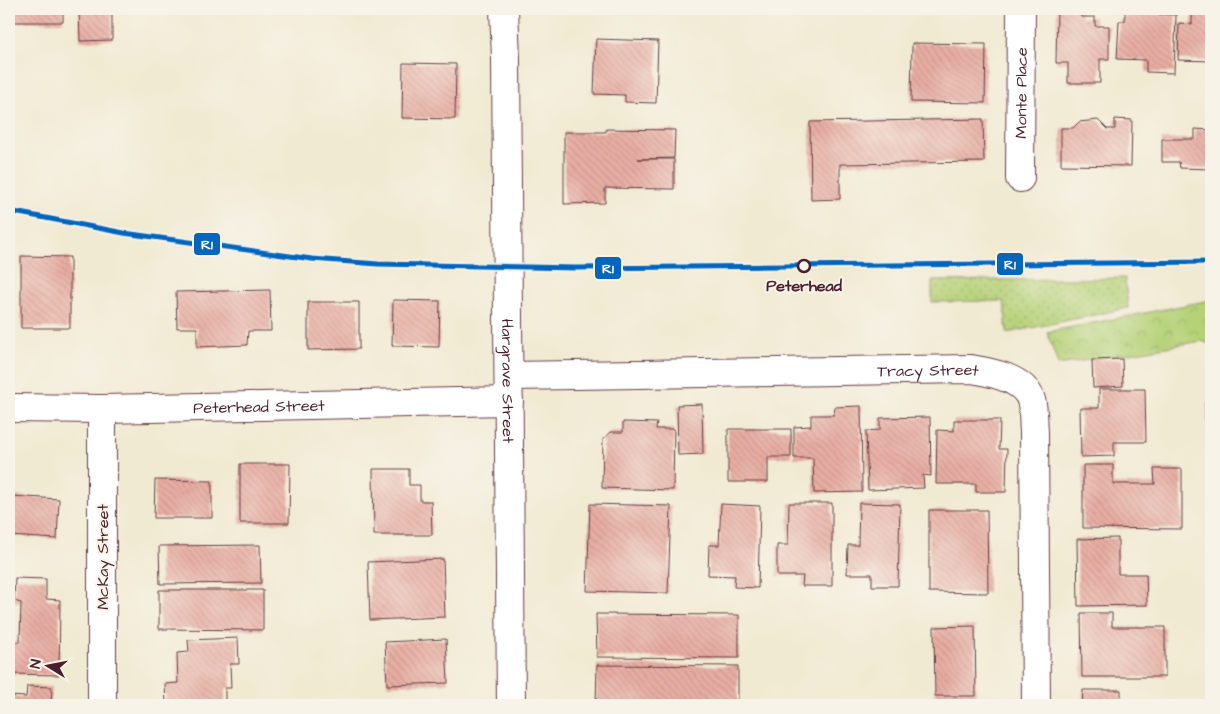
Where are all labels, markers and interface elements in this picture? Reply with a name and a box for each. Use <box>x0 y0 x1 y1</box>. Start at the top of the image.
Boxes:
street label: Monte Place <box>1010 47 1033 139</box>
line badge: R1 <box>193 232 221 256</box>
text: R1 <box>201 235 213 255</box>
line badge: R1 <box>996 252 1024 276</box>
text: R1 <box>1004 255 1016 275</box>
line badge: R1 <box>594 256 622 280</box>
text: R1 <box>602 259 614 279</box>
marker: Peterhead <box>797 259 811 273</box>
place label: Peterhead <box>766 275 843 297</box>
street label: Hargrave Street <box>495 319 519 444</box>
street label: Tracy Street <box>877 359 981 383</box>
street label: Peterhead Street <box>193 395 325 419</box>
street label: McKay Street <box>92 504 115 610</box>
north arrow <box>22 642 72 692</box>
text: N <box>26 658 47 670</box>

